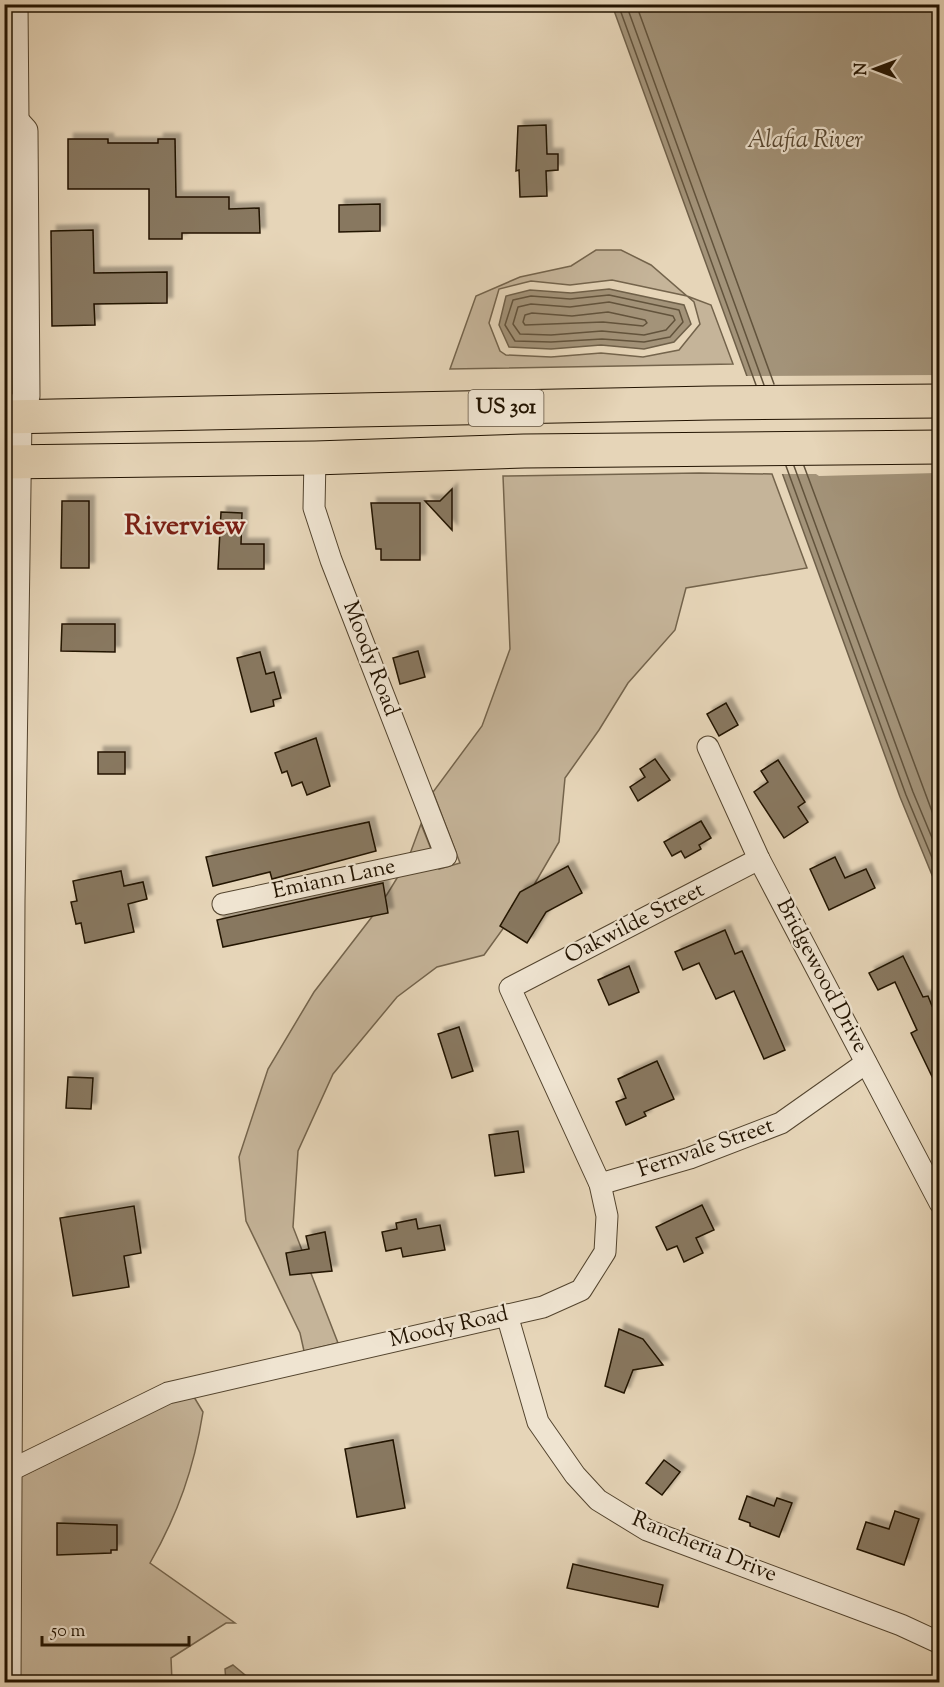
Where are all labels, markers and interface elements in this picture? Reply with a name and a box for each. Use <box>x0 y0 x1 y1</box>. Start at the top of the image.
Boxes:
north arrow <box>845 39 905 99</box>
text: N <box>851 62 874 75</box>
water label: Alafia River <box>747 124 864 158</box>
road number: US 301 <box>468 390 544 426</box>
district label: Riverview <box>124 507 246 547</box>
street label: Moody Road <box>333 597 407 721</box>
street label: Emiann Lane <box>270 851 398 909</box>
street label: Oakwilde Street <box>560 875 711 973</box>
street label: Bridgewood Drive <box>767 893 875 1059</box>
street label: Fernvale Street <box>634 1111 779 1187</box>
street label: Moody Road <box>386 1299 512 1357</box>
street label: Rancheria Drive <box>627 1504 781 1592</box>
scale bar <box>42 1609 189 1647</box>
text: 50 m <box>50 1619 86 1645</box>

